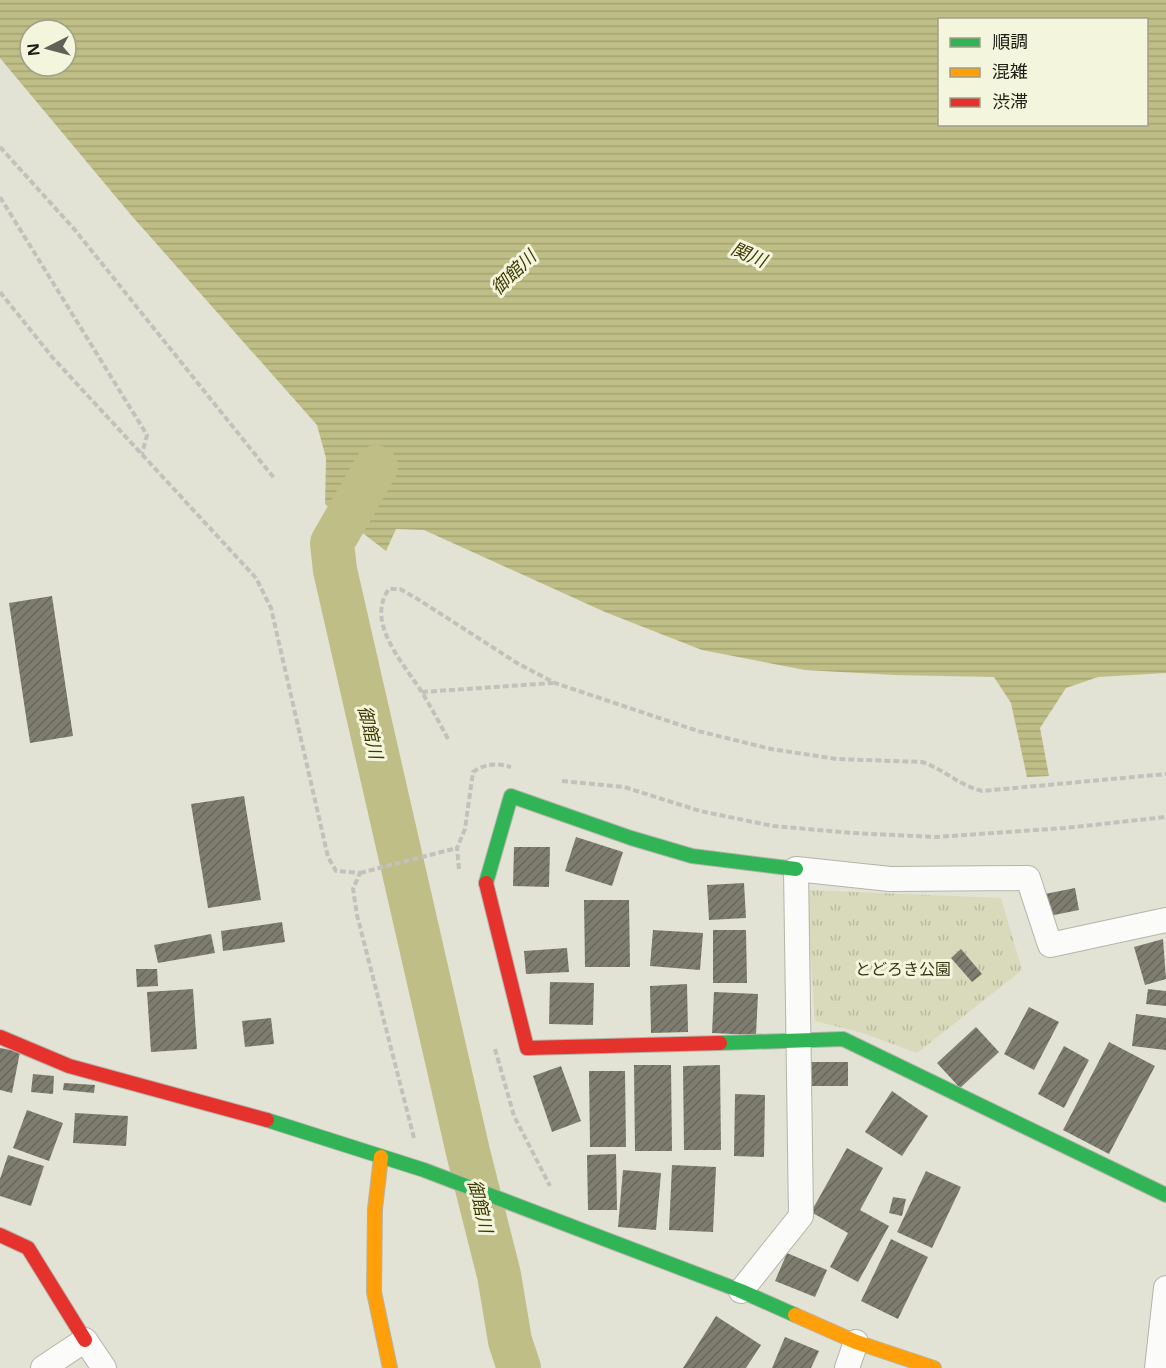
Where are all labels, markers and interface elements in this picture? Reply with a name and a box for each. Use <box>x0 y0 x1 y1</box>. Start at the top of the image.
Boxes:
north arrow <box>18 18 78 78</box>
legend <box>938 18 1148 126</box>
text: 順調 <box>992 29 1028 53</box>
text: N <box>21 42 45 57</box>
text: 混雑 <box>992 59 1028 83</box>
text: 渋滞 <box>992 89 1028 113</box>
water label: 関川 <box>728 236 772 273</box>
water label: 御館川 <box>485 243 542 299</box>
water label: 御館川 <box>353 703 389 763</box>
park label: とどろき公園 <box>855 958 951 980</box>
water label: 御館川 <box>463 1177 499 1237</box>

